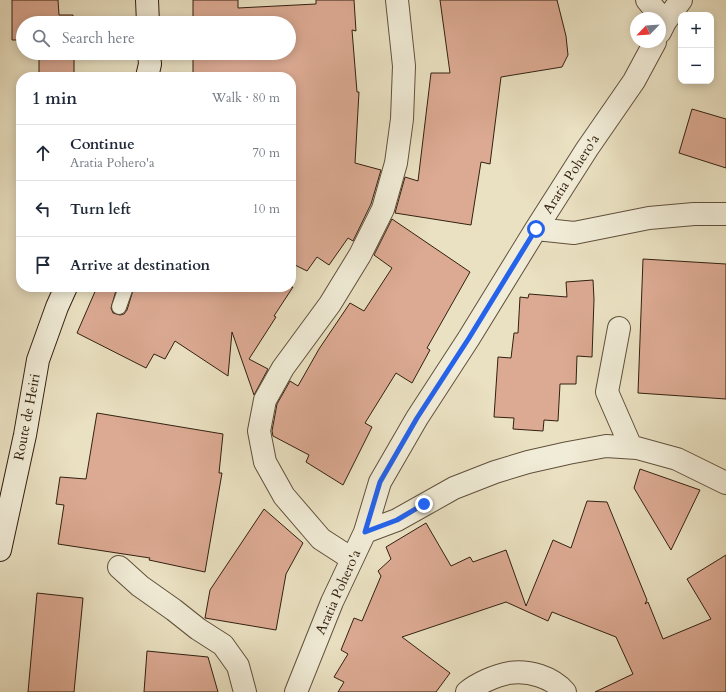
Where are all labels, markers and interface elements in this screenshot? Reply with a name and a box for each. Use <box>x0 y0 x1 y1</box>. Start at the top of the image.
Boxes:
north arrow <box>630 12 666 48</box>
map controls <box>678 12 714 84</box>
button: + <box>678 12 714 48</box>
search box <box>16 16 296 60</box>
icon: search <box>30 27 52 49</box>
text: Search here <box>62 28 135 48</box>
button: − <box>678 48 714 84</box>
text: 1 min <box>32 87 77 110</box>
text: Walk · 80 m <box>212 89 280 107</box>
street label: Aratia Pohero'a <box>538 131 604 217</box>
text: Continue <box>70 134 135 154</box>
icon: ahead <box>32 142 54 164</box>
text: 70 m <box>252 144 280 162</box>
text: Aratia Pohero'a <box>70 154 155 172</box>
icon: left <box>32 198 54 220</box>
text: Turn left <box>70 199 131 219</box>
text: 10 m <box>252 200 280 218</box>
route start <box>527 220 545 238</box>
icon: arrive <box>32 254 54 276</box>
text: Arrive at destination <box>70 255 210 275</box>
street label: Route de Heiri <box>9 372 45 462</box>
route end <box>415 495 433 513</box>
street label: Aratia Pohero'a <box>311 547 365 637</box>

